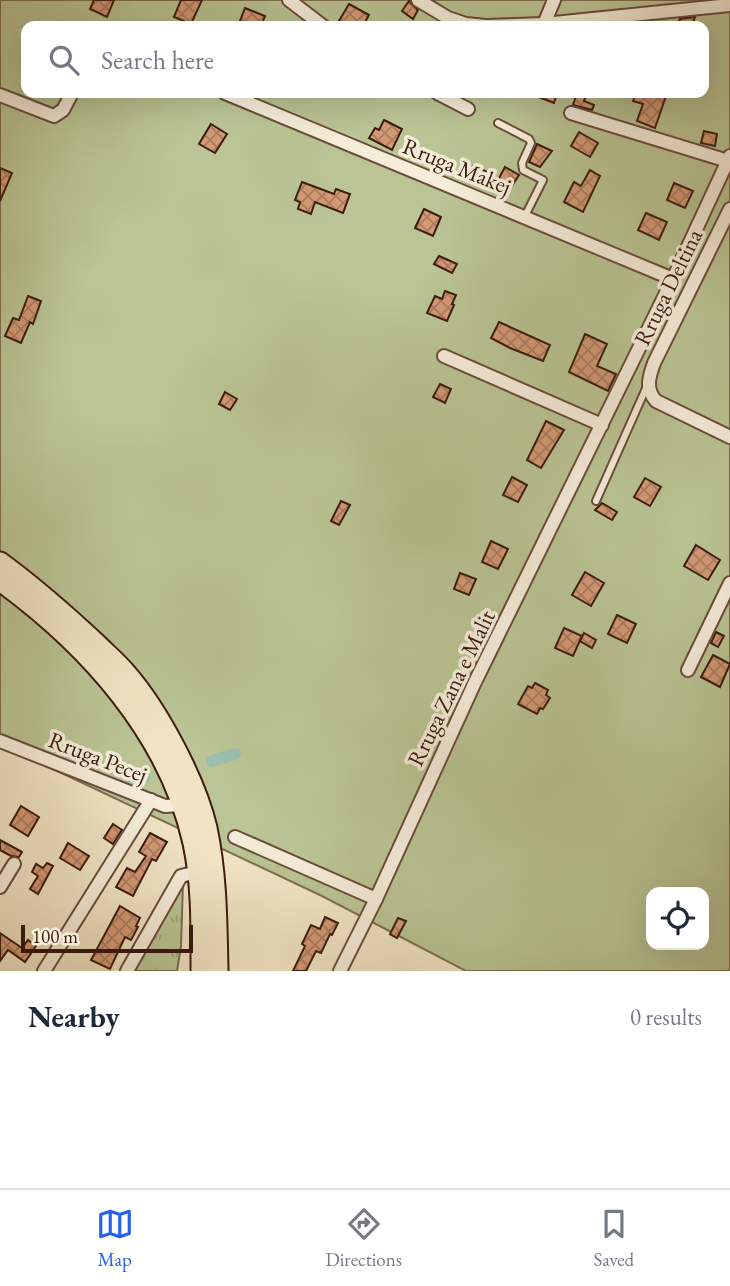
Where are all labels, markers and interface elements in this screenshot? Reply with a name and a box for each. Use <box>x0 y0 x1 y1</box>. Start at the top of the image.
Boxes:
search box <box>21 21 709 98</box>
icon: search <box>45 41 83 79</box>
text: Search here <box>101 43 214 77</box>
street label: Rruga Makej <box>398 131 516 201</box>
street label: Rruga Deltina <box>627 223 709 350</box>
street label: Rruga Zana e Malit <box>400 604 502 771</box>
street label: Rruga Pecej <box>44 724 152 790</box>
map controls <box>646 887 709 950</box>
button: locate <box>646 887 709 950</box>
scale bar <box>21 922 192 954</box>
text: 100 m <box>32 924 78 949</box>
text: Nearby <box>28 997 120 1036</box>
text: 0 results <box>630 1002 702 1032</box>
tab: Map <box>96 1205 134 1272</box>
tab: Directions <box>325 1205 402 1272</box>
tab: Saved <box>593 1205 634 1272</box>

